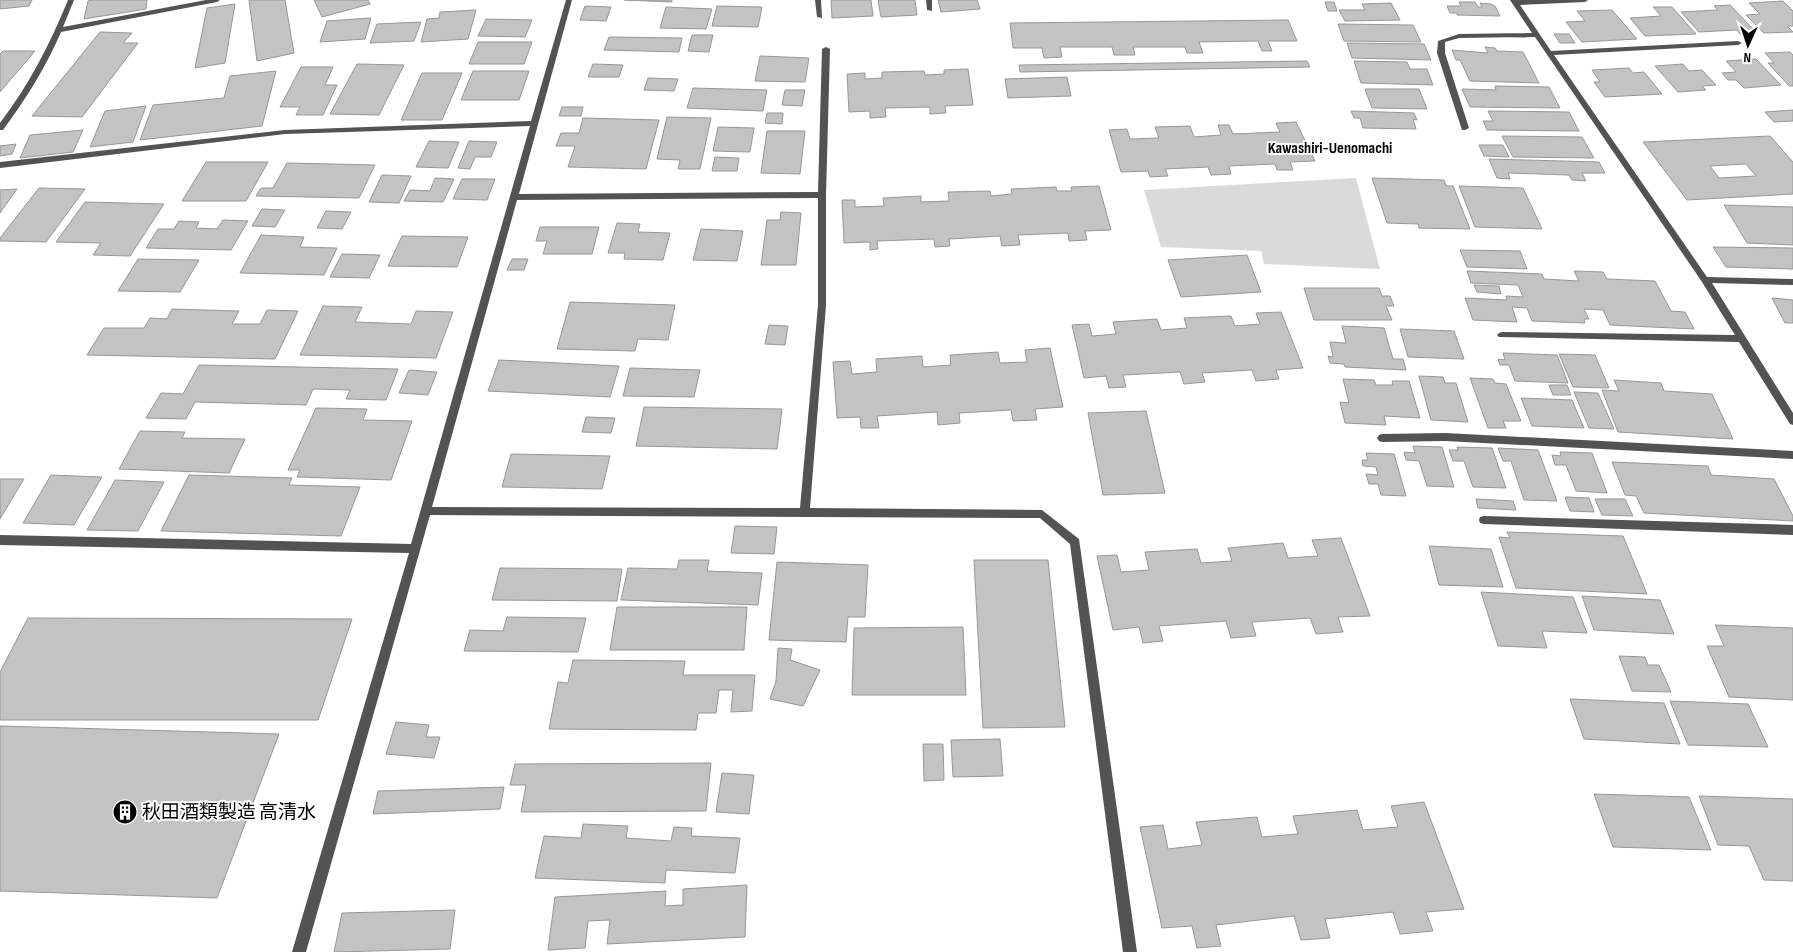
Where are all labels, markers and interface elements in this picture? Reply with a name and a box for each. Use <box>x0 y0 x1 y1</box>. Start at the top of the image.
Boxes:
north arrow <box>1723 20 1773 70</box>
text: N <box>1743 49 1752 66</box>
district label: Kawashiri-Uenomachi <box>1268 139 1392 158</box>
building icon: 秋田酒類製造 高清水 <box>112 799 138 825</box>
place label: 秋田酒類製造 高清水 <box>142 801 316 824</box>

